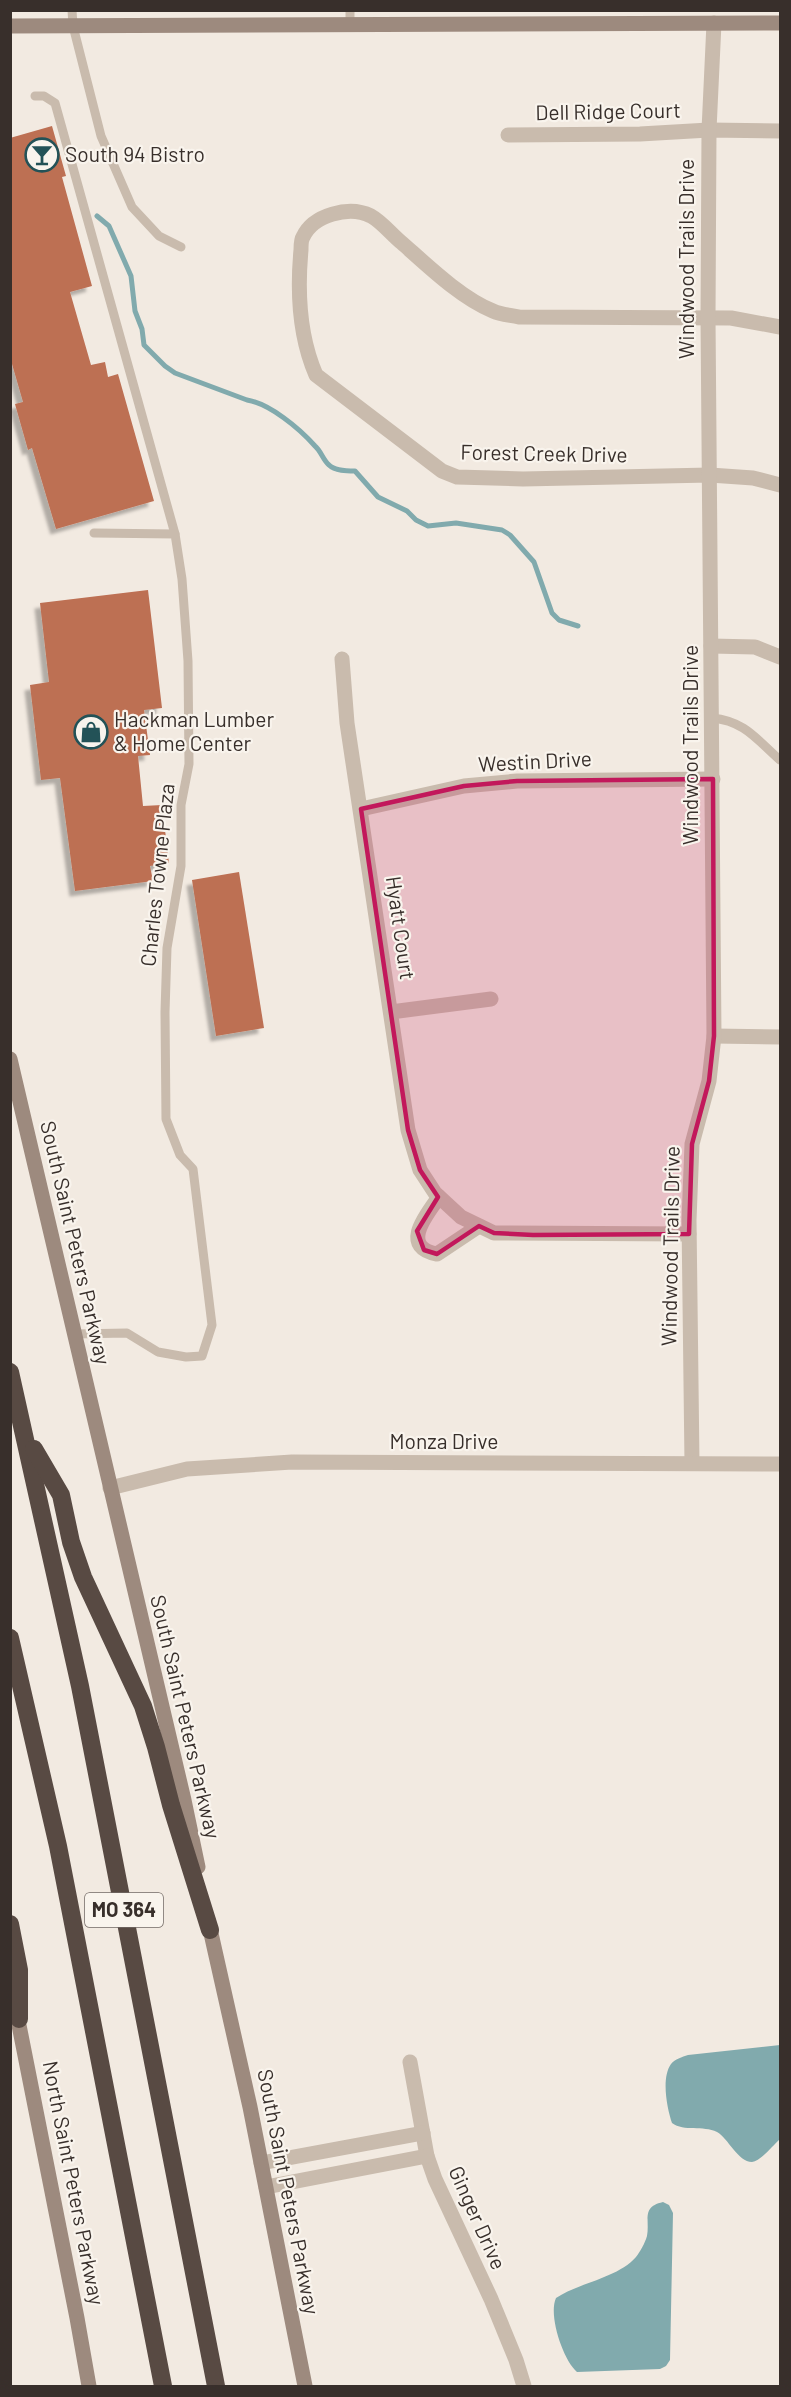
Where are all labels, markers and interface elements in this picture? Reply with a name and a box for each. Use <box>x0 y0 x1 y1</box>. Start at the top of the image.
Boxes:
street label: Dell Ridge Court <box>535 97 681 124</box>
bar icon: South 94 Bistro <box>24 137 60 173</box>
place label: South 94 Bistro <box>65 141 205 166</box>
street label: Windwood Trails Drive <box>673 159 698 359</box>
street label: Forest Creek Drive <box>460 439 628 466</box>
street label: Windwood Trails Drive <box>677 645 702 845</box>
place label: Hackman Lumber & Home Center <box>114 706 275 755</box>
shop icon: Hackman Lumber & Home Center <box>73 714 109 750</box>
street label: Westin Drive <box>477 745 592 776</box>
street label: Charles Towne Plaza <box>134 782 179 968</box>
street label: Hyatt Court <box>382 874 421 981</box>
street label: South Saint Peters Parkway <box>36 1118 117 1367</box>
street label: Windwood Trails Drive <box>655 1146 684 1346</box>
street label: Monza Drive <box>390 1428 498 1453</box>
street label: South Saint Peters Parkway <box>146 1592 227 1841</box>
road number: MO 364 <box>85 1893 163 1927</box>
street label: North Saint Peters Parkway <box>39 2059 110 2307</box>
street label: South Saint Peters Parkway <box>253 2067 326 2317</box>
street label: Ginger Drive <box>444 2162 512 2273</box>

